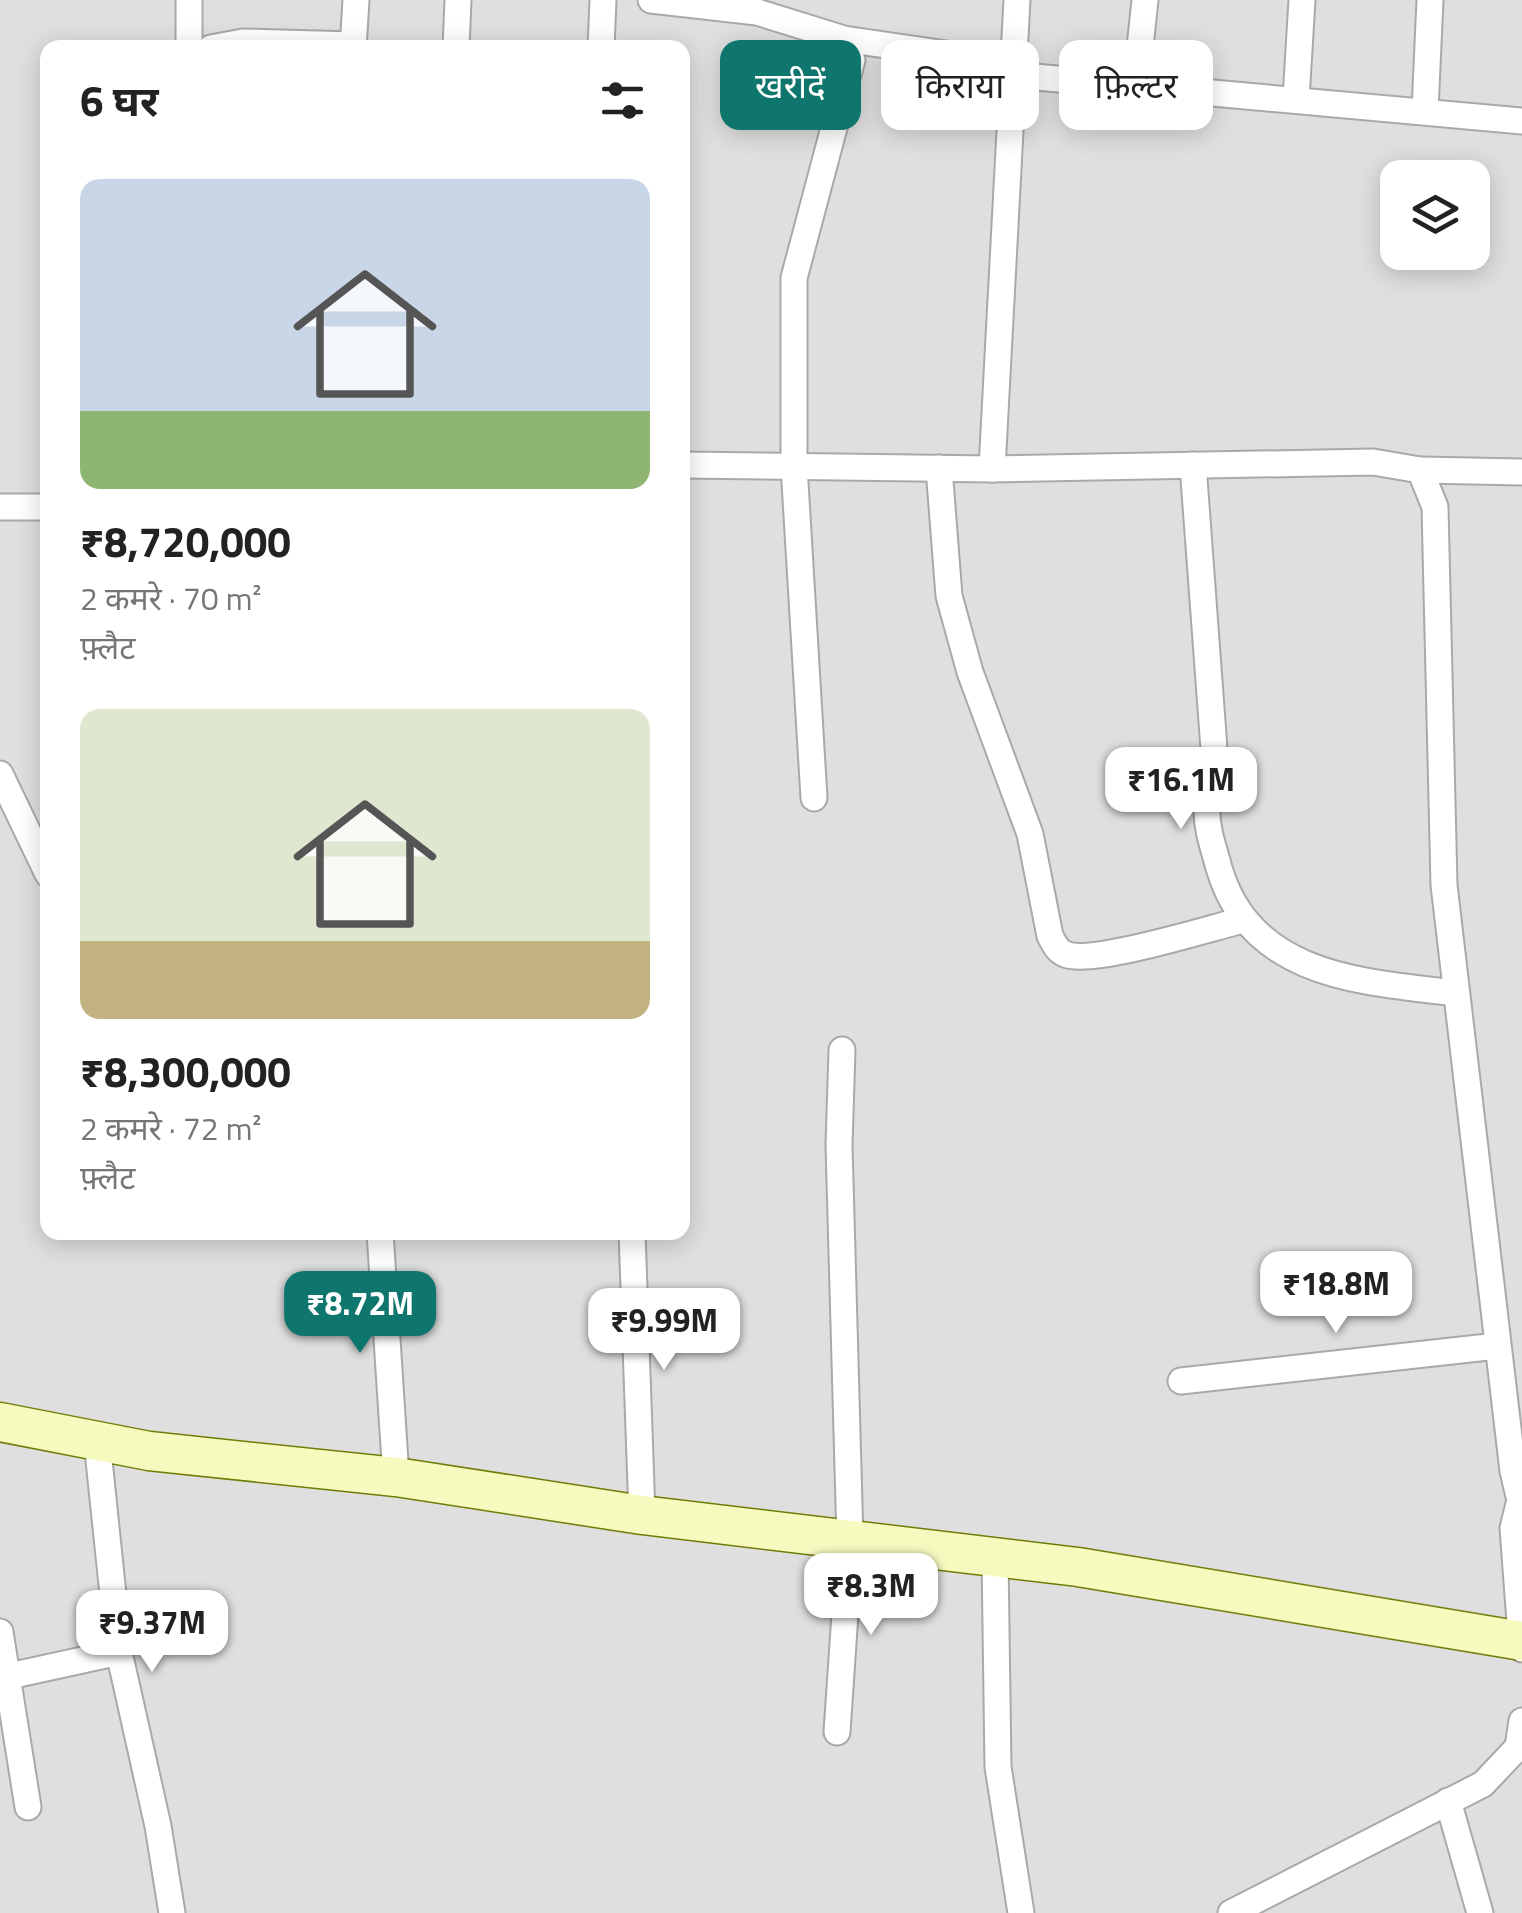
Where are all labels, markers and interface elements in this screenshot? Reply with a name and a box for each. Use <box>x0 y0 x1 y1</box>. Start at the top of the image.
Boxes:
chip: खरीदें <box>720 40 861 130</box>
chip: किराया <box>881 40 1039 130</box>
chip: फ़िल्टर <box>1059 40 1213 130</box>
text: 6 घर <box>80 68 159 132</box>
icon: filters <box>595 73 650 128</box>
map controls <box>1380 160 1490 270</box>
button: layers <box>1380 160 1490 270</box>
icon: home <box>275 244 455 424</box>
text: ₹8,720,000 <box>80 509 291 573</box>
text: 2 कमरे · 70 m² <box>80 574 261 622</box>
text: फ़्लैट <box>80 623 135 671</box>
pin: ₹16.1M <box>1100 747 1262 832</box>
text: ₹16.1M <box>1127 755 1235 803</box>
icon: home <box>275 774 455 954</box>
text: ₹8,300,000 <box>80 1039 291 1103</box>
text: 2 कमरे · 72 m² <box>80 1104 261 1152</box>
text: फ़्लैट <box>80 1153 135 1201</box>
pin: ₹18.8M <box>1255 1251 1417 1336</box>
text: ₹18.8M <box>1282 1259 1390 1307</box>
pin: ₹8.72M <box>279 1271 441 1356</box>
text: ₹8.72M <box>306 1279 414 1327</box>
pin: ₹9.99M <box>583 1288 745 1373</box>
text: ₹9.99M <box>610 1296 718 1344</box>
pin: ₹8.3M <box>801 1553 941 1638</box>
text: ₹8.3M <box>826 1561 916 1609</box>
pin: ₹9.37M <box>71 1590 233 1675</box>
text: ₹9.37M <box>98 1598 206 1646</box>

